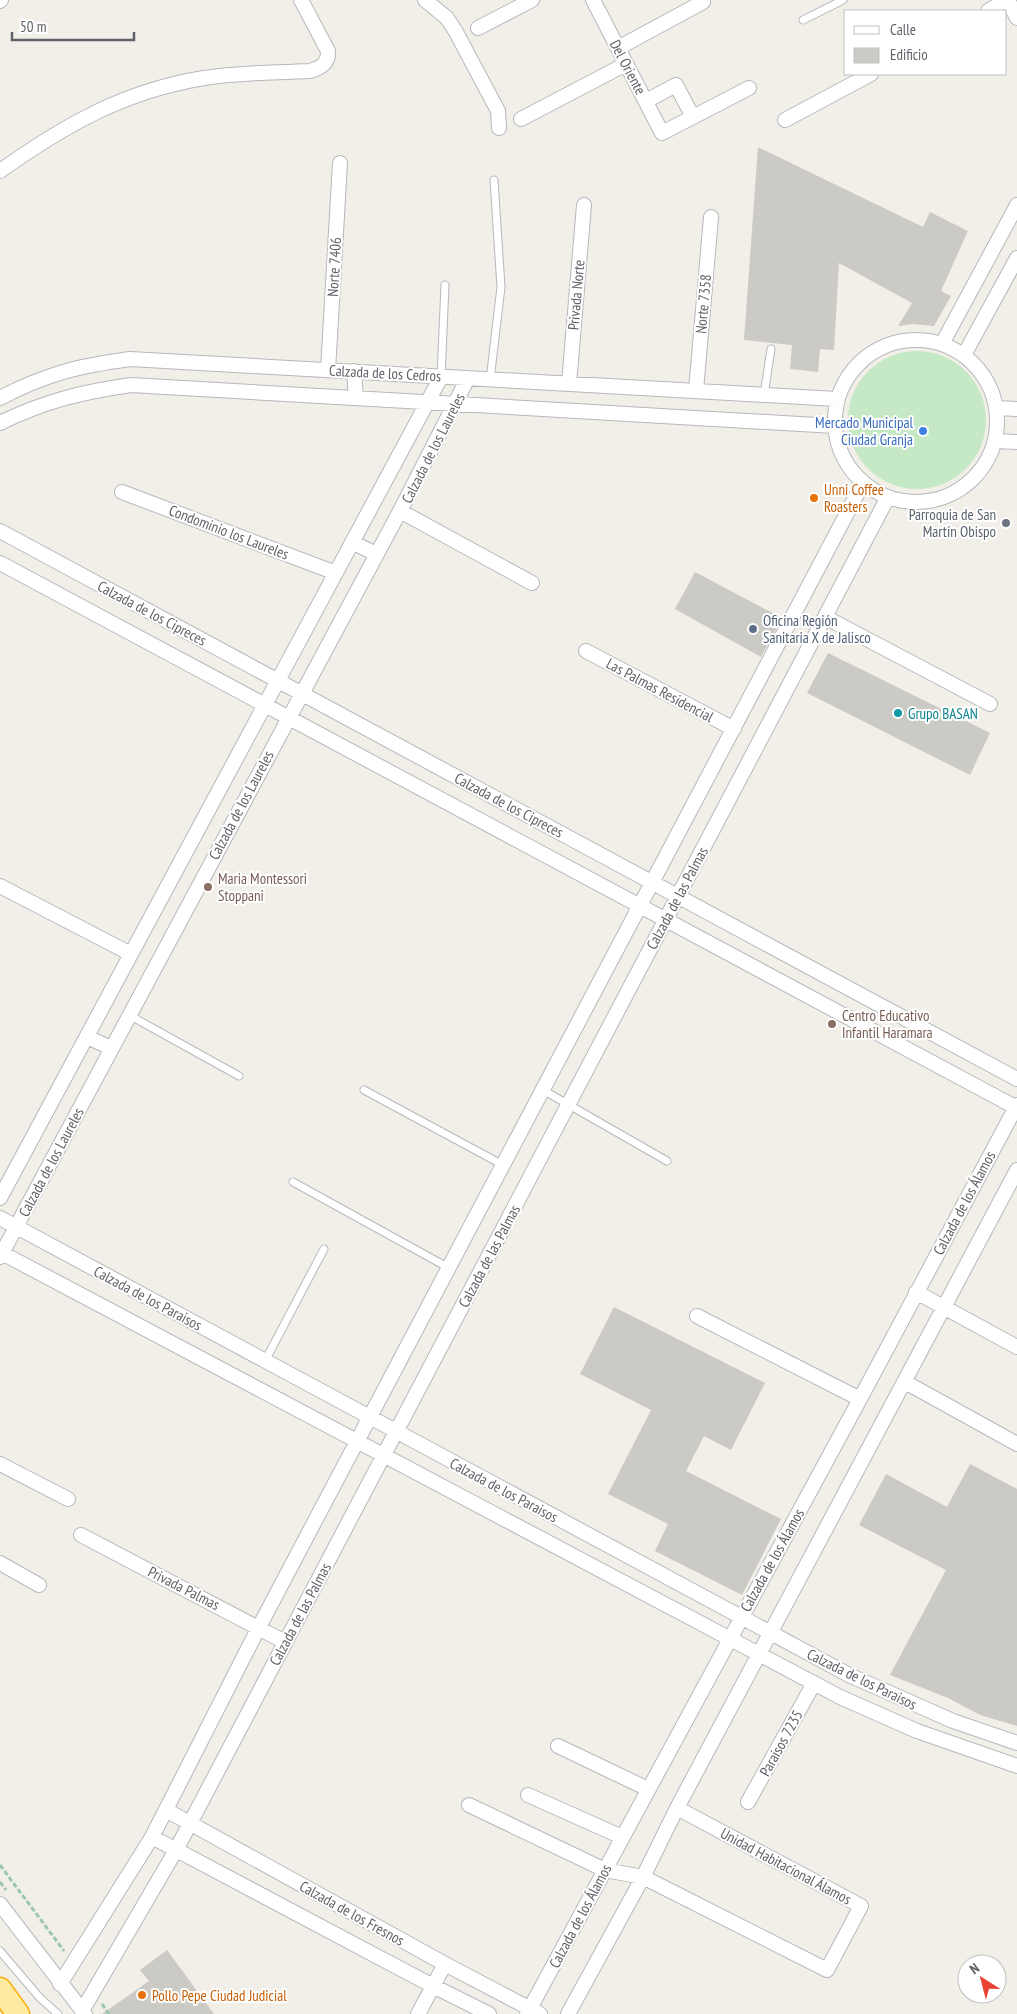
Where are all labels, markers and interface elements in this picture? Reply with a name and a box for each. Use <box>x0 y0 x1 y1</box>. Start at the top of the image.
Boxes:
scale bar <box>12 10 135 42</box>
legend <box>844 10 1007 75</box>
text: 50 m <box>20 17 46 36</box>
text: Calle <box>890 20 916 39</box>
street label: Del Oriente <box>606 36 650 98</box>
text: Edificio <box>890 45 928 64</box>
street label: Norte 7406 <box>323 237 345 297</box>
street label: Privada Norte <box>563 259 589 331</box>
street label: Norte 7358 <box>691 274 715 334</box>
street label: Calzada de los Cedros <box>329 361 441 385</box>
street label: Calzada de los Laureles <box>397 390 469 506</box>
place label: Mercado Municipal Ciudad Granja <box>815 413 913 449</box>
marker: Mercado Municipal Ciudad Granja <box>917 425 929 437</box>
place label: Unni Coffee Roasters <box>824 480 884 516</box>
marker: Unni Coffee Roasters <box>808 492 820 504</box>
street label: Condominio los Laureles <box>166 500 292 564</box>
place label: Parroquia de San Martín Obispo <box>909 505 996 541</box>
marker: Parroquia de San Martín Obispo <box>1000 517 1012 529</box>
street label: Calzada de los Cipreces <box>94 576 210 650</box>
place label: Oficina Región Sanitaria X de Jalisco <box>763 611 871 647</box>
marker: Oficina Región Sanitaria X de Jalisco <box>747 623 759 635</box>
street label: Las Palmas Residencial <box>603 654 717 726</box>
place label: Grupo BASAN <box>908 704 978 723</box>
marker: Grupo BASAN <box>892 707 904 719</box>
street label: Calzada de los Laureles <box>204 747 278 863</box>
street label: Calzada de los Cipreces <box>451 768 567 842</box>
street label: Calzada de las Palmas <box>642 843 712 953</box>
place label: Maria Montessori Stoppani <box>218 869 307 905</box>
marker: Maria Montessori Stoppani <box>202 881 214 893</box>
place label: Centro Educativo Infantil Haramara <box>842 1006 933 1042</box>
marker: Centro Educativo Infantil Haramara <box>826 1018 838 1030</box>
street label: Calzada de los Laureles <box>14 1104 88 1220</box>
street label: Calzada de los Álamos <box>929 1148 999 1258</box>
street label: Calzada de las Palmas <box>454 1201 524 1311</box>
street label: Calzada de los Paraisos <box>91 1262 205 1334</box>
street label: Calzada de los Paraisos <box>447 1454 561 1526</box>
street label: Calzada de los Álamos <box>736 1505 808 1615</box>
street label: Calzada de las Palmas <box>265 1559 335 1669</box>
street label: Privada Palmas <box>145 1562 223 1614</box>
street label: Calzada de los Paraisos <box>804 1644 920 1714</box>
street label: Paraísos 7235 <box>755 1707 807 1779</box>
street label: Unidad Habitacional Álamos <box>717 1823 855 1909</box>
street label: Calzada de los Álamos <box>545 1861 615 1971</box>
street label: Calzada de los Fresnos <box>296 1876 408 1950</box>
north arrow <box>957 1954 1007 2004</box>
text: N <box>966 1959 983 1978</box>
place label: Pollo Pepe Ciudad Judicial <box>152 1986 287 2005</box>
marker: Pollo Pepe Ciudad Judicial <box>136 1989 148 2001</box>

